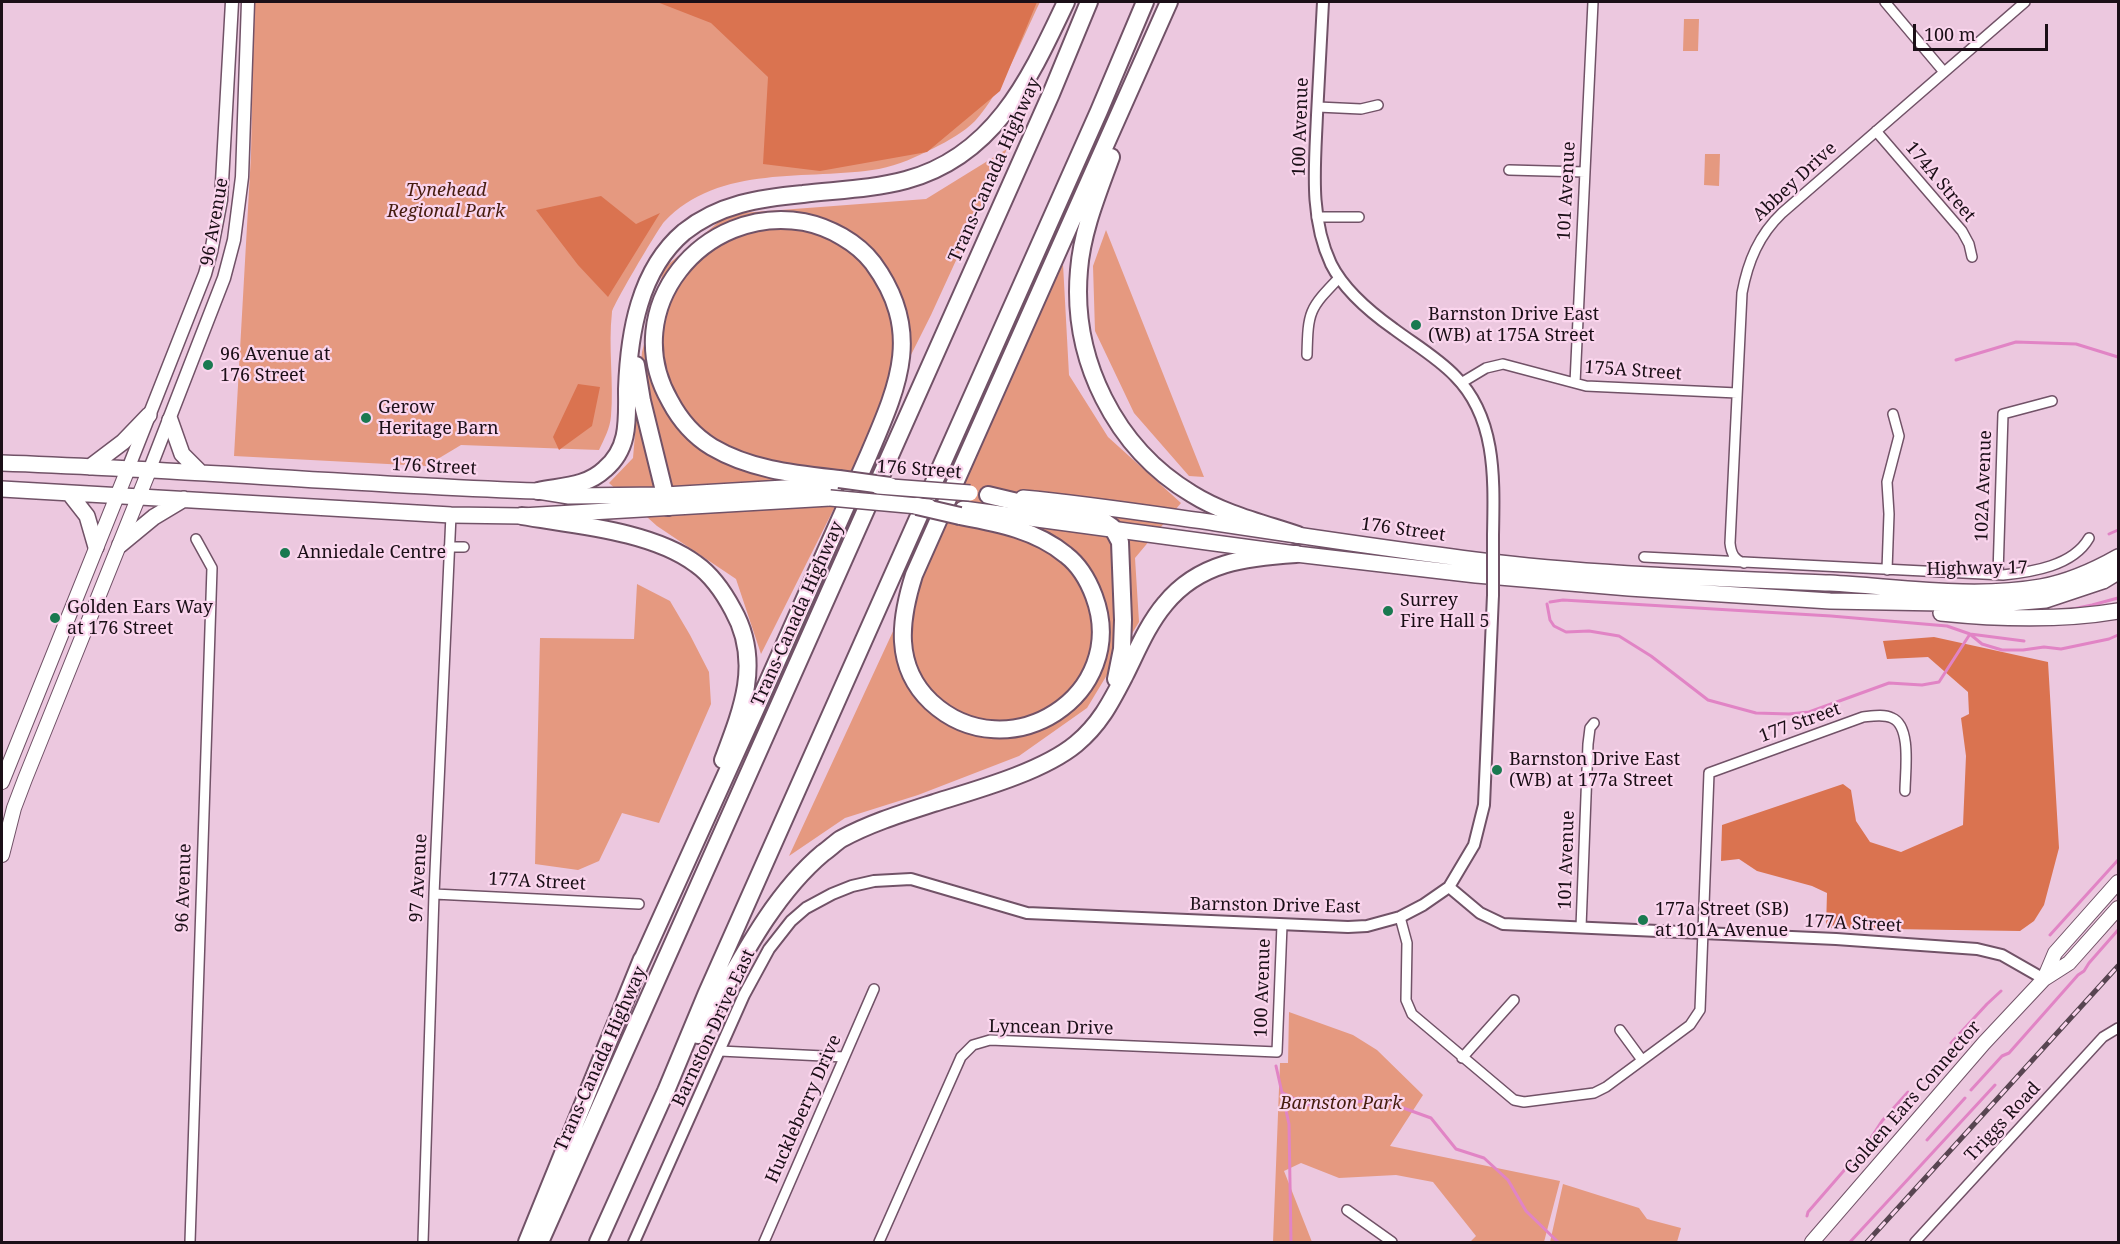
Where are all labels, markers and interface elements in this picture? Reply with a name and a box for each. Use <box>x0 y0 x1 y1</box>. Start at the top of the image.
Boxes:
scale bar <box>1916 12 2051 50</box>
text: 100 m <box>1924 22 1976 46</box>
street label: Trans-Canada Highway <box>944 74 1046 266</box>
street label: 100 Avenue <box>1288 77 1314 177</box>
street label: Abbey Drive <box>1749 138 1841 226</box>
street label: 174A Street <box>1900 138 1980 226</box>
street label: 101 Avenue <box>1554 141 1580 241</box>
street label: 96 Avenue <box>197 176 233 268</box>
park label: Tynehead Regional Park <box>387 180 505 222</box>
place label: Barnston Drive East (WB) at 175A Street <box>1428 304 1599 346</box>
marker: Barnston Drive East (WB) at 175A Street <box>1409 318 1423 332</box>
place label: 96 Avenue at 176 Street <box>220 344 330 386</box>
street label: 175A Street <box>1583 357 1683 385</box>
marker: 96 Avenue at 176 Street <box>201 358 215 372</box>
place label: Gerow Heritage Barn <box>378 397 499 440</box>
marker: Gerow Heritage Barn <box>359 411 373 425</box>
street label: 102A Avenue <box>1971 430 1997 542</box>
street label: 176 Street <box>391 454 477 480</box>
street label: 176 Street <box>876 456 962 484</box>
street label: 176 Street <box>1359 513 1447 547</box>
street label: Trans-Canada Highway <box>747 518 849 710</box>
place label: Anniedale Centre <box>297 542 446 564</box>
marker: Anniedale Centre <box>278 546 292 560</box>
street label: Highway 17 <box>1926 557 2028 581</box>
place label: Surrey Fire Hall 5 <box>1400 590 1489 632</box>
place label: Golden Ears Way at 176 Street <box>67 597 213 640</box>
marker: Surrey Fire Hall 5 <box>1381 604 1395 618</box>
marker: Golden Ears Way at 176 Street <box>48 611 62 625</box>
street label: 177 Street <box>1756 698 1844 748</box>
place label: Barnston Drive East (WB) at 177a Street <box>1509 749 1680 792</box>
marker: Barnston Drive East (WB) at 177a Street <box>1490 763 1504 777</box>
street label: 101 Avenue <box>1554 810 1580 910</box>
street label: 97 Avenue <box>406 833 432 923</box>
street label: 96 Avenue <box>172 843 196 933</box>
street label: 177A Street <box>488 869 586 895</box>
street label: Barnston Drive East <box>1189 894 1361 918</box>
place label: 177a Street (SB) at 101A Avenue <box>1655 899 1789 942</box>
street label: 177A Street <box>1804 911 1902 937</box>
marker: 177a Street (SB) at 101A Avenue <box>1636 913 1650 927</box>
street label: 100 Avenue <box>1250 938 1276 1038</box>
street label: Barnston Drive East <box>668 946 760 1110</box>
street label: Trans-Canada Highway <box>550 963 652 1155</box>
street label: Lyncean Drive <box>988 1016 1114 1040</box>
street label: Golden Ears Connector <box>1840 1017 1986 1179</box>
street label: Huckleberry Drive <box>762 1031 846 1187</box>
street label: Triggs Road <box>1961 1078 2045 1166</box>
park label: Barnston Park <box>1280 1093 1402 1115</box>

